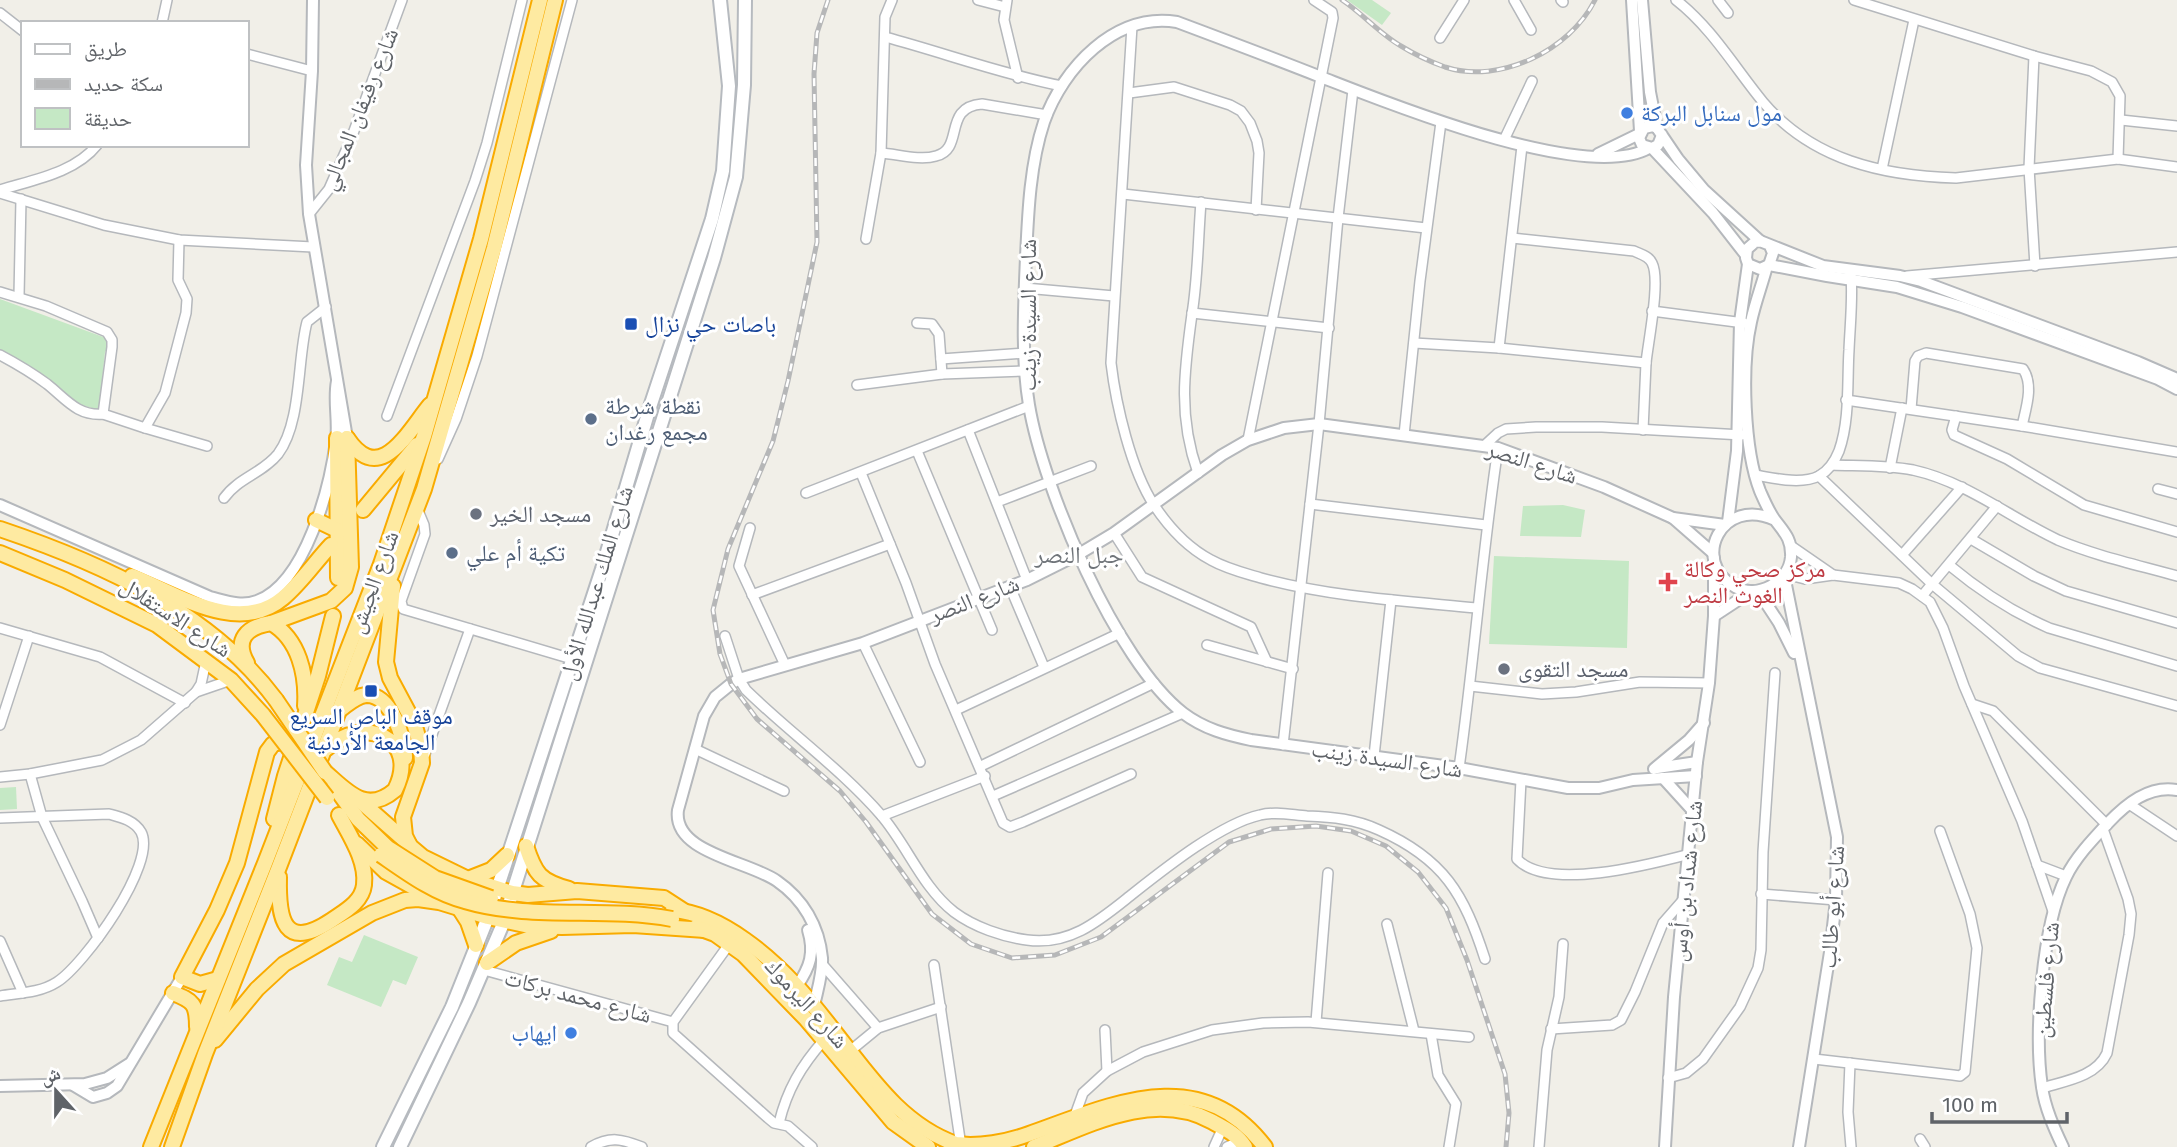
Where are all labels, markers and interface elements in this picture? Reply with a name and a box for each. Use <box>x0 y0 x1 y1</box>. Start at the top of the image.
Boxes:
legend <box>21 21 248 147</box>
street label: شارع رفيفان المجالي <box>314 24 409 196</box>
text: طريق <box>84 36 127 62</box>
text: سكة حديد <box>84 71 163 97</box>
place label: مول سنابل البركة <box>1641 99 1782 127</box>
marker: مول سنابل البركة <box>1619 105 1635 121</box>
text: حديقة <box>84 106 132 132</box>
street label: شارع السيدة زينب <box>1014 239 1043 391</box>
place label: باصات حي نزال <box>645 310 776 343</box>
marker: باصات حي نزال <box>623 316 639 332</box>
place label: نقطة شرطة مجمع رغدان <box>605 392 708 447</box>
marker: نقطة شرطة مجمع رغدان <box>583 411 599 427</box>
street label: شارع النصر <box>1482 434 1581 491</box>
street label: شارع الملك عبدالله الأول <box>553 482 640 684</box>
place label: مسجد الخير <box>489 500 591 528</box>
marker: مسجد الخير <box>468 506 484 522</box>
street label: شارع الجيش <box>342 527 405 637</box>
place label: تكية أم علي <box>466 539 565 572</box>
district label: جبل النصر <box>1034 541 1124 569</box>
marker: تكية أم علي <box>444 545 460 561</box>
place label: مركز صحي وكالة الغوث النصر <box>1683 555 1825 609</box>
street label: شارع النصر <box>924 569 1023 630</box>
street label: شارع الاستقلال <box>114 571 237 664</box>
marker: مركز صحي وكالة الغوث النصر <box>1658 572 1678 592</box>
place label: مسجد التقوى <box>1518 655 1629 683</box>
marker: مسجد التقوى <box>1496 661 1512 677</box>
marker: موقف الباص السريع الجامعة الأردنية <box>363 683 379 699</box>
place label: موقف الباص السريع الجامعة الأردنية <box>289 702 453 756</box>
street label: شارع السيدة زينب <box>1309 735 1464 784</box>
street label: شارع شداد بن أوس <box>1664 799 1709 963</box>
street label: شارع أبو طالب <box>1814 845 1851 969</box>
street label: شارع فلسطين <box>2027 921 2066 1039</box>
street label: شارع اليرموك <box>758 952 855 1055</box>
street label: شارع محمد بركات <box>501 963 654 1030</box>
place label: ايهاب <box>511 1019 557 1047</box>
marker: ايهاب <box>563 1025 579 1041</box>
north arrow <box>21 1056 91 1126</box>
text: ش <box>37 1061 64 1090</box>
scale bar <box>1932 1080 2067 1124</box>
text: 100 m <box>1942 1092 1998 1118</box>

